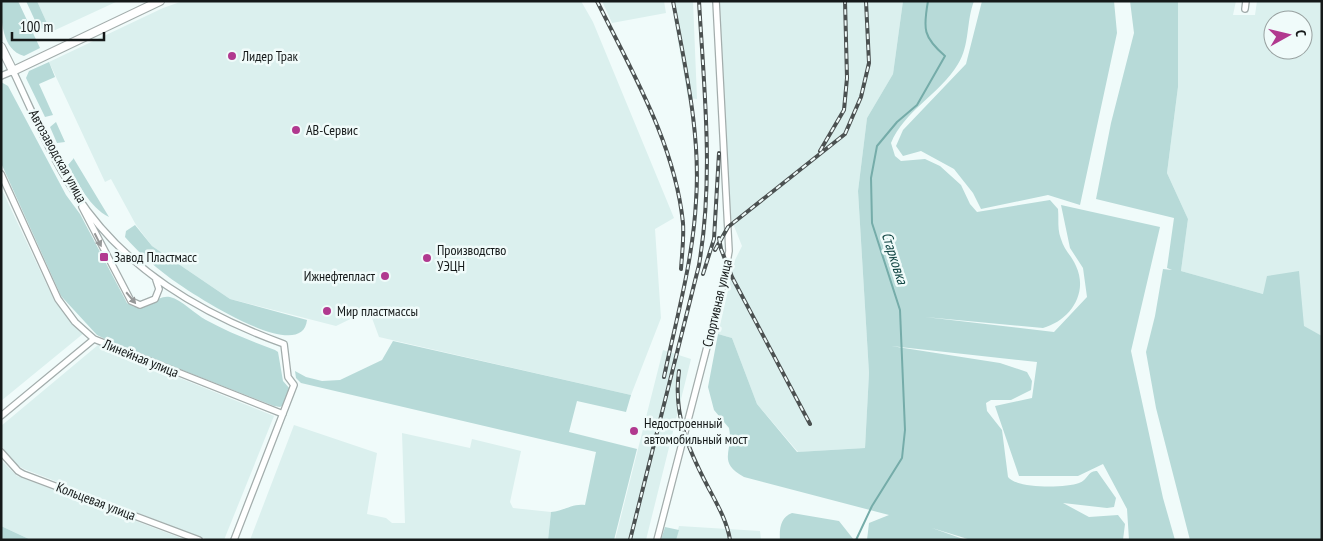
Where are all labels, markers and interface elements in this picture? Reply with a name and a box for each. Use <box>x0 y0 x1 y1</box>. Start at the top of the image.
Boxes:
scale bar <box>12 10 105 42</box>
north arrow <box>1263 10 1313 60</box>
text: 100 m <box>20 17 53 36</box>
text: С <box>1292 29 1310 38</box>
place label: Лидер Трак <box>241 47 298 65</box>
marker: Лидер Трак <box>226 50 238 62</box>
street label: Автозаводская улица <box>25 106 91 206</box>
place label: АВ-Сервис <box>306 121 358 139</box>
marker: АВ-Сервис <box>290 124 302 136</box>
water label: Старковка <box>878 230 913 287</box>
one-way arrow <box>94 232 102 247</box>
place label: Производство УЭЦН <box>437 241 506 275</box>
place label: Завод Пластмасс <box>114 248 197 266</box>
marker: Завод Пластмасс <box>98 251 110 263</box>
marker: Производство УЭЦН <box>421 252 433 264</box>
street label: Спортивная улица <box>698 257 736 349</box>
place label: Ижнефтепласт <box>304 267 376 285</box>
marker: Ижнефтепласт <box>379 270 391 282</box>
one-way arrow <box>125 292 136 305</box>
place label: Мир пластмассы <box>337 302 418 320</box>
marker: Мир пластмассы <box>321 305 333 317</box>
street label: Линейная улица <box>100 334 181 381</box>
place label: Недостроенный автомобильный мост <box>644 414 748 448</box>
marker: Недостроенный автомобильный мост <box>628 425 640 437</box>
street label: Кольцевая улица <box>54 478 138 524</box>

